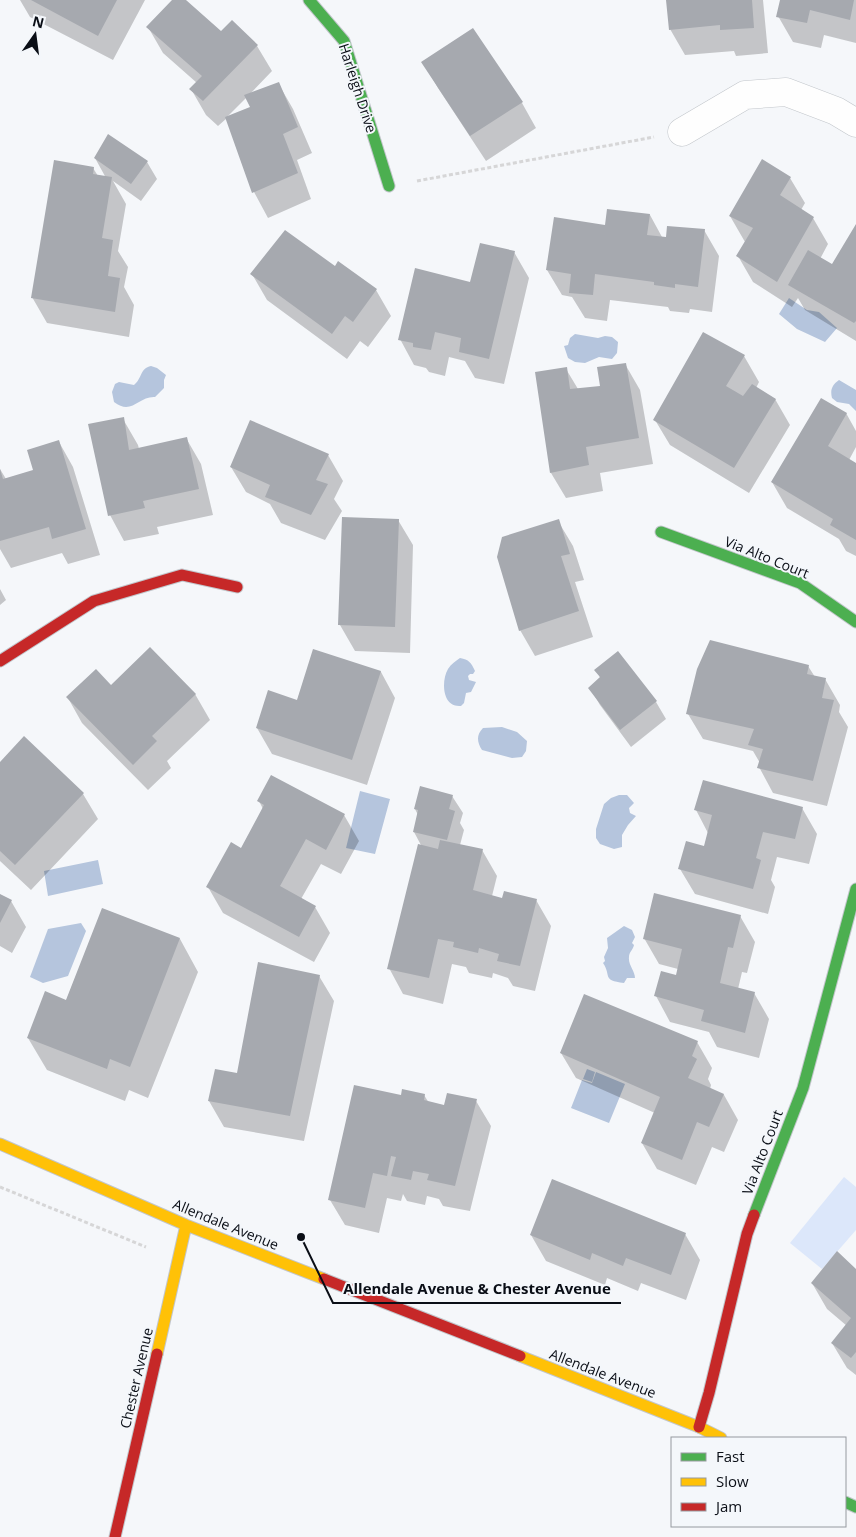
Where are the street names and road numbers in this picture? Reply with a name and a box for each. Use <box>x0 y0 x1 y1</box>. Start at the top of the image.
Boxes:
street label: Harleigh Drive <box>335 41 381 135</box>
street label: Via Alto Court <box>722 531 812 583</box>
street label: Via Alto Court <box>737 1107 787 1197</box>
street label: Allendale Avenue <box>170 1194 282 1254</box>
street label: Chester Avenue <box>115 1326 157 1430</box>
street label: Allendale Avenue <box>547 1344 659 1402</box>

